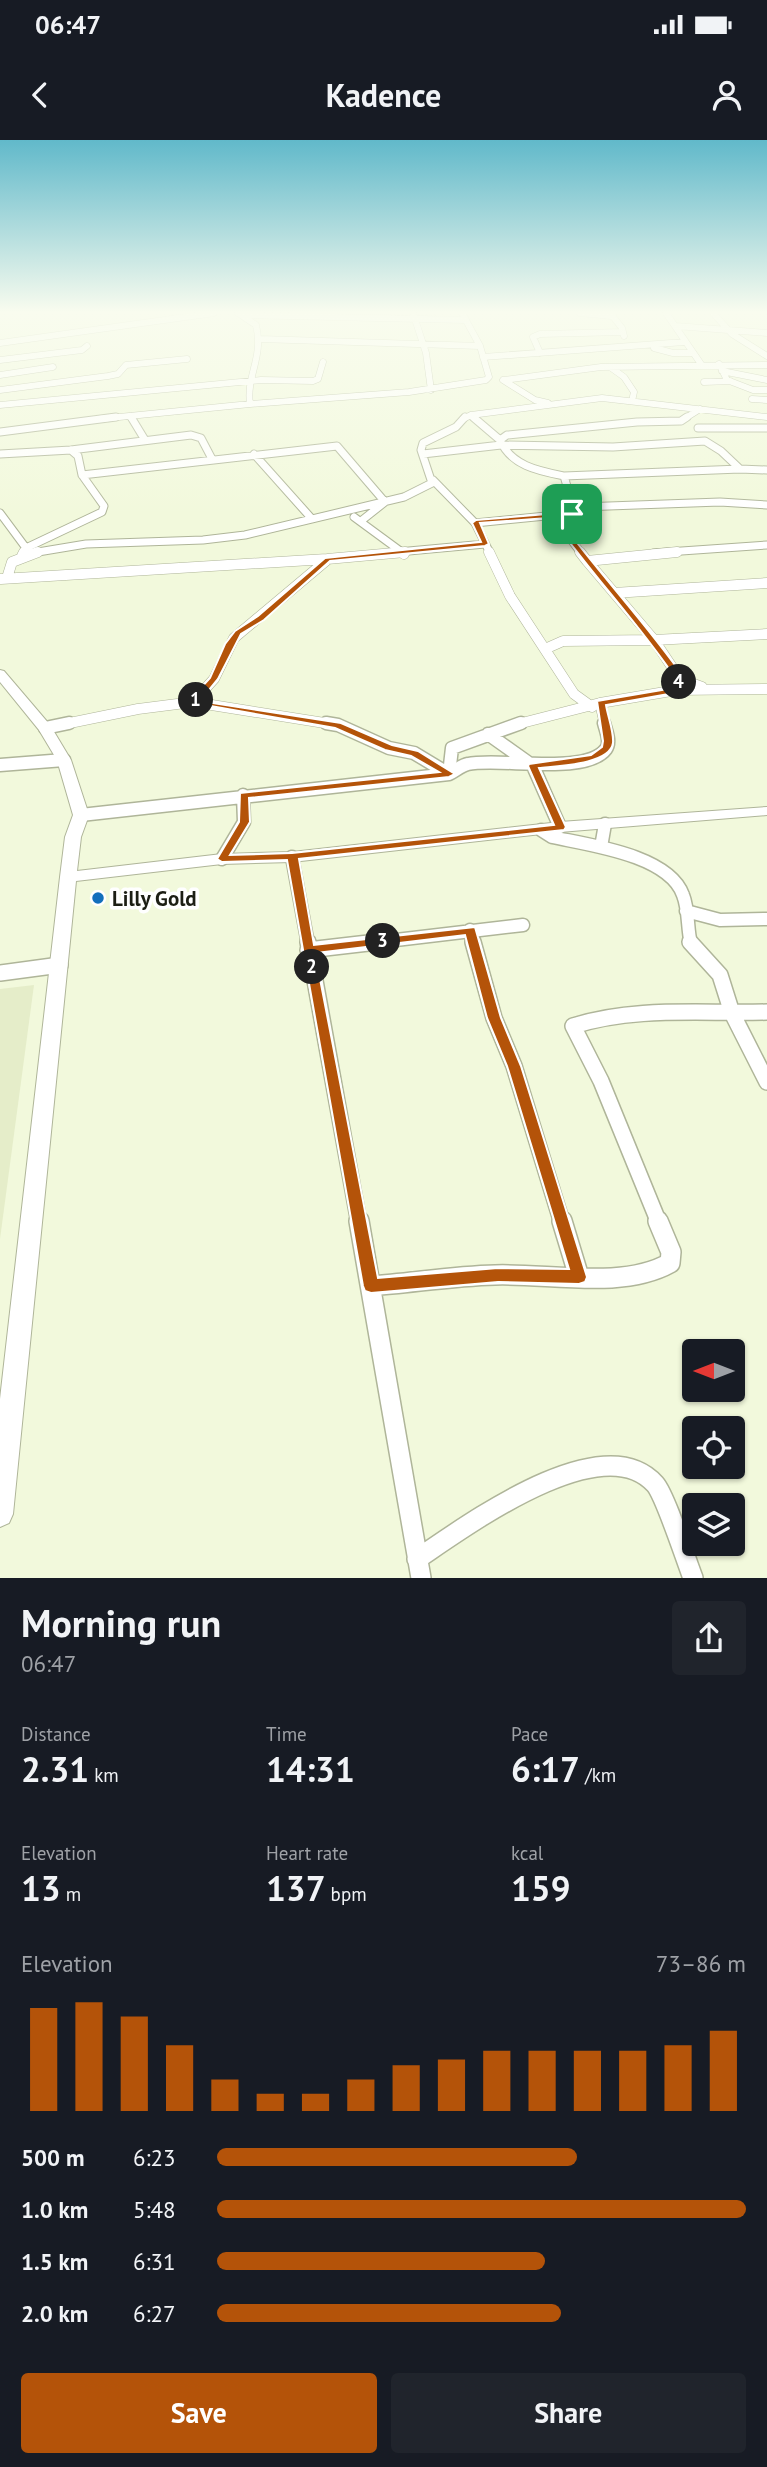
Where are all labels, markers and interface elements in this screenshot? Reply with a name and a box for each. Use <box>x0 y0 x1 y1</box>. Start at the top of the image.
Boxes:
text: 06:47 <box>35 8 101 41</box>
text: Kadence <box>326 74 441 116</box>
icon: back <box>21 76 59 114</box>
icon: person <box>708 76 746 114</box>
pin <box>542 484 602 544</box>
icon: arrive <box>553 495 591 533</box>
pin: 4 <box>662 664 696 700</box>
text: 4 <box>673 669 684 693</box>
pin: 1 <box>178 682 214 718</box>
text: 1 <box>190 687 201 711</box>
place label: Lilly Gold <box>112 885 197 912</box>
marker: Lilly Gold <box>90 890 106 906</box>
pin: 3 <box>366 924 400 958</box>
text: 3 <box>377 928 388 952</box>
pin: 2 <box>294 950 330 984</box>
text: 2 <box>306 954 317 978</box>
north arrow <box>682 1339 746 1402</box>
map controls <box>682 1339 745 1556</box>
button: locate <box>682 1416 745 1479</box>
button: layers <box>682 1493 745 1556</box>
text: Morning run <box>21 1598 221 1647</box>
button: share <box>672 1601 746 1675</box>
text: 06:47 <box>21 1649 76 1678</box>
text: Distance <box>21 1722 91 1746</box>
text: Time <box>266 1722 307 1746</box>
text: Pace <box>511 1722 548 1746</box>
text: 2.31 <box>21 1746 89 1792</box>
text: 14:31 <box>266 1746 355 1792</box>
text: 6:17 <box>511 1746 580 1792</box>
text: km <box>89 1763 119 1787</box>
text: /km <box>580 1763 616 1787</box>
text: Elevation <box>21 1841 97 1865</box>
text: Heart rate <box>266 1841 348 1865</box>
text: kcal <box>511 1841 543 1865</box>
text: 13 <box>21 1865 61 1911</box>
text: 137 <box>266 1865 326 1911</box>
text: 159 <box>511 1865 571 1911</box>
text: m <box>61 1882 81 1906</box>
text: bpm <box>326 1882 367 1906</box>
text: Elevation <box>21 1949 113 1978</box>
text: 73–86 m <box>656 1949 746 1978</box>
text: 500 m <box>21 2143 84 2172</box>
text: 6:23 <box>133 2143 176 2172</box>
text: 1.0 km <box>21 2195 88 2224</box>
text: 5:48 <box>133 2195 176 2224</box>
text: 1.5 km <box>21 2247 88 2276</box>
text: 6:31 <box>133 2247 176 2276</box>
text: 2.0 km <box>21 2299 88 2328</box>
text: 6:27 <box>133 2299 176 2328</box>
button: Save <box>21 2373 377 2453</box>
button: Share <box>391 2373 746 2453</box>

